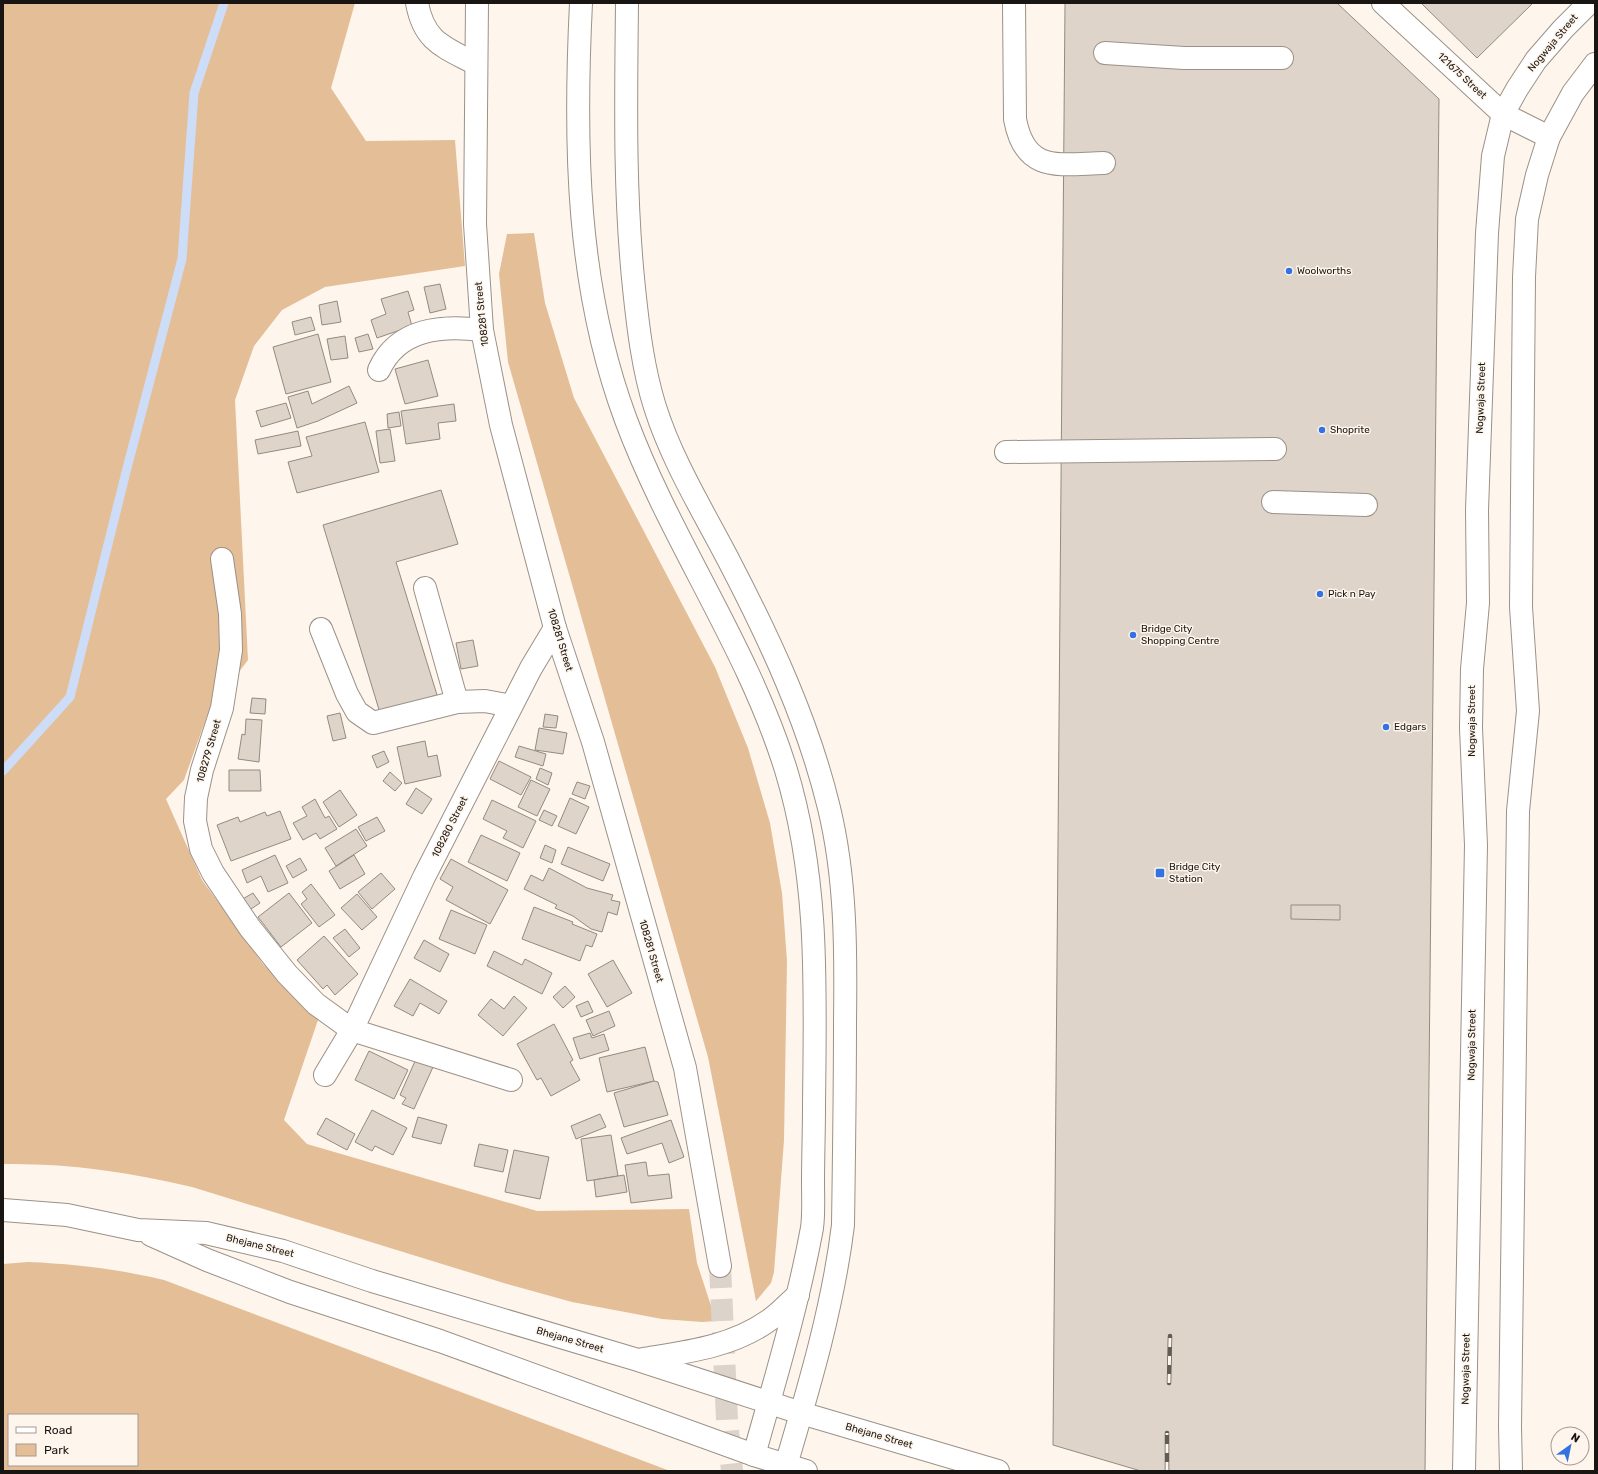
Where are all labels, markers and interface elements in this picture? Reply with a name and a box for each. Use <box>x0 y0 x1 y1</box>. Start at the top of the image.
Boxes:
street label: Nogwaja Street <box>1525 12 1581 74</box>
street label: 121675 Street <box>1435 50 1489 102</box>
place label: Woolworths <box>1297 265 1351 277</box>
marker: Woolworths <box>1284 266 1294 276</box>
street label: 108281 Street <box>473 281 491 347</box>
street label: Nogwaja Street <box>1474 362 1488 434</box>
place label: Shoprite <box>1330 424 1370 436</box>
marker: Shoprite <box>1317 425 1327 435</box>
place label: Pick n Pay <box>1328 588 1376 600</box>
marker: Pick n Pay <box>1315 589 1325 599</box>
street label: 108281 Street <box>545 607 575 673</box>
place label: Bridge City Shopping Centre <box>1141 623 1220 647</box>
marker: Bridge City Shopping Centre <box>1128 630 1138 640</box>
street label: Nogwaja Street <box>1466 685 1478 757</box>
street label: 108279 Street <box>194 718 224 784</box>
place label: Edgars <box>1394 721 1426 733</box>
marker: Edgars <box>1381 722 1391 732</box>
street label: 108280 Street <box>429 794 471 860</box>
place label: Bridge City Station <box>1169 861 1221 885</box>
marker: Bridge City Station <box>1154 867 1166 879</box>
street label: 108281 Street <box>636 918 666 984</box>
street label: Nogwaja Street <box>1465 1009 1479 1081</box>
street label: Bhejane Street <box>225 1232 295 1260</box>
street label: Bhejane Street <box>535 1325 605 1355</box>
street label: Nogwaja Street <box>1459 1333 1473 1405</box>
legend <box>8 1414 138 1466</box>
street label: Bhejane Street <box>844 1421 914 1451</box>
text: Road <box>44 1423 72 1437</box>
north arrow <box>1550 1426 1590 1466</box>
text: N <box>1568 1430 1582 1446</box>
text: Park <box>44 1443 70 1457</box>

